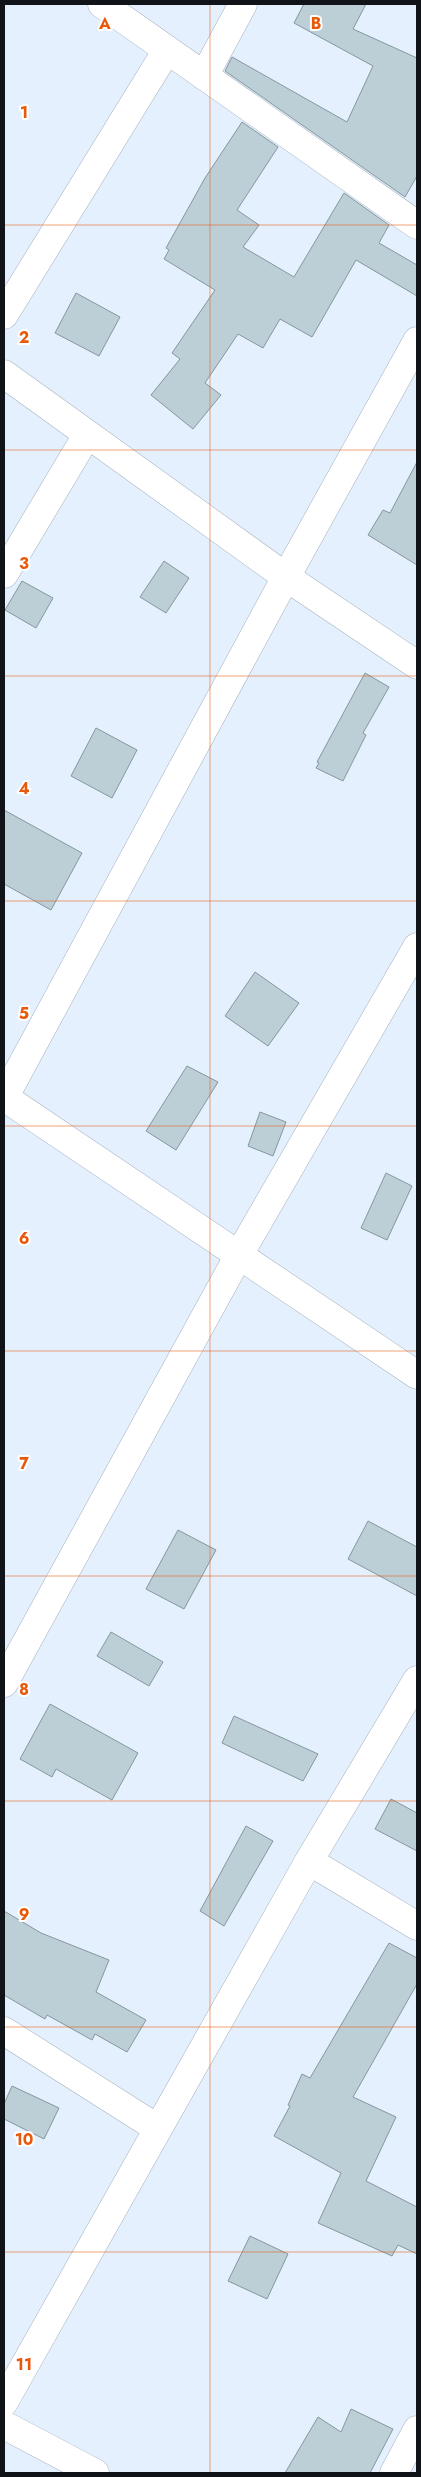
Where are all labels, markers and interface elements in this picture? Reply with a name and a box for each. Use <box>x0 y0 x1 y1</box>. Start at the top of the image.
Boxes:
text: A <box>98 12 111 35</box>
text: B <box>311 12 321 35</box>
text: 1 <box>20 101 28 124</box>
text: 2 <box>19 326 29 349</box>
text: 3 <box>19 552 29 575</box>
text: 4 <box>18 777 30 800</box>
text: 5 <box>19 1002 29 1025</box>
text: 6 <box>19 1227 29 1250</box>
text: 7 <box>19 1452 29 1475</box>
text: 8 <box>19 1678 29 1701</box>
text: 9 <box>19 1903 29 1926</box>
text: 10 <box>15 2128 33 2151</box>
text: 11 <box>16 2353 32 2376</box>

